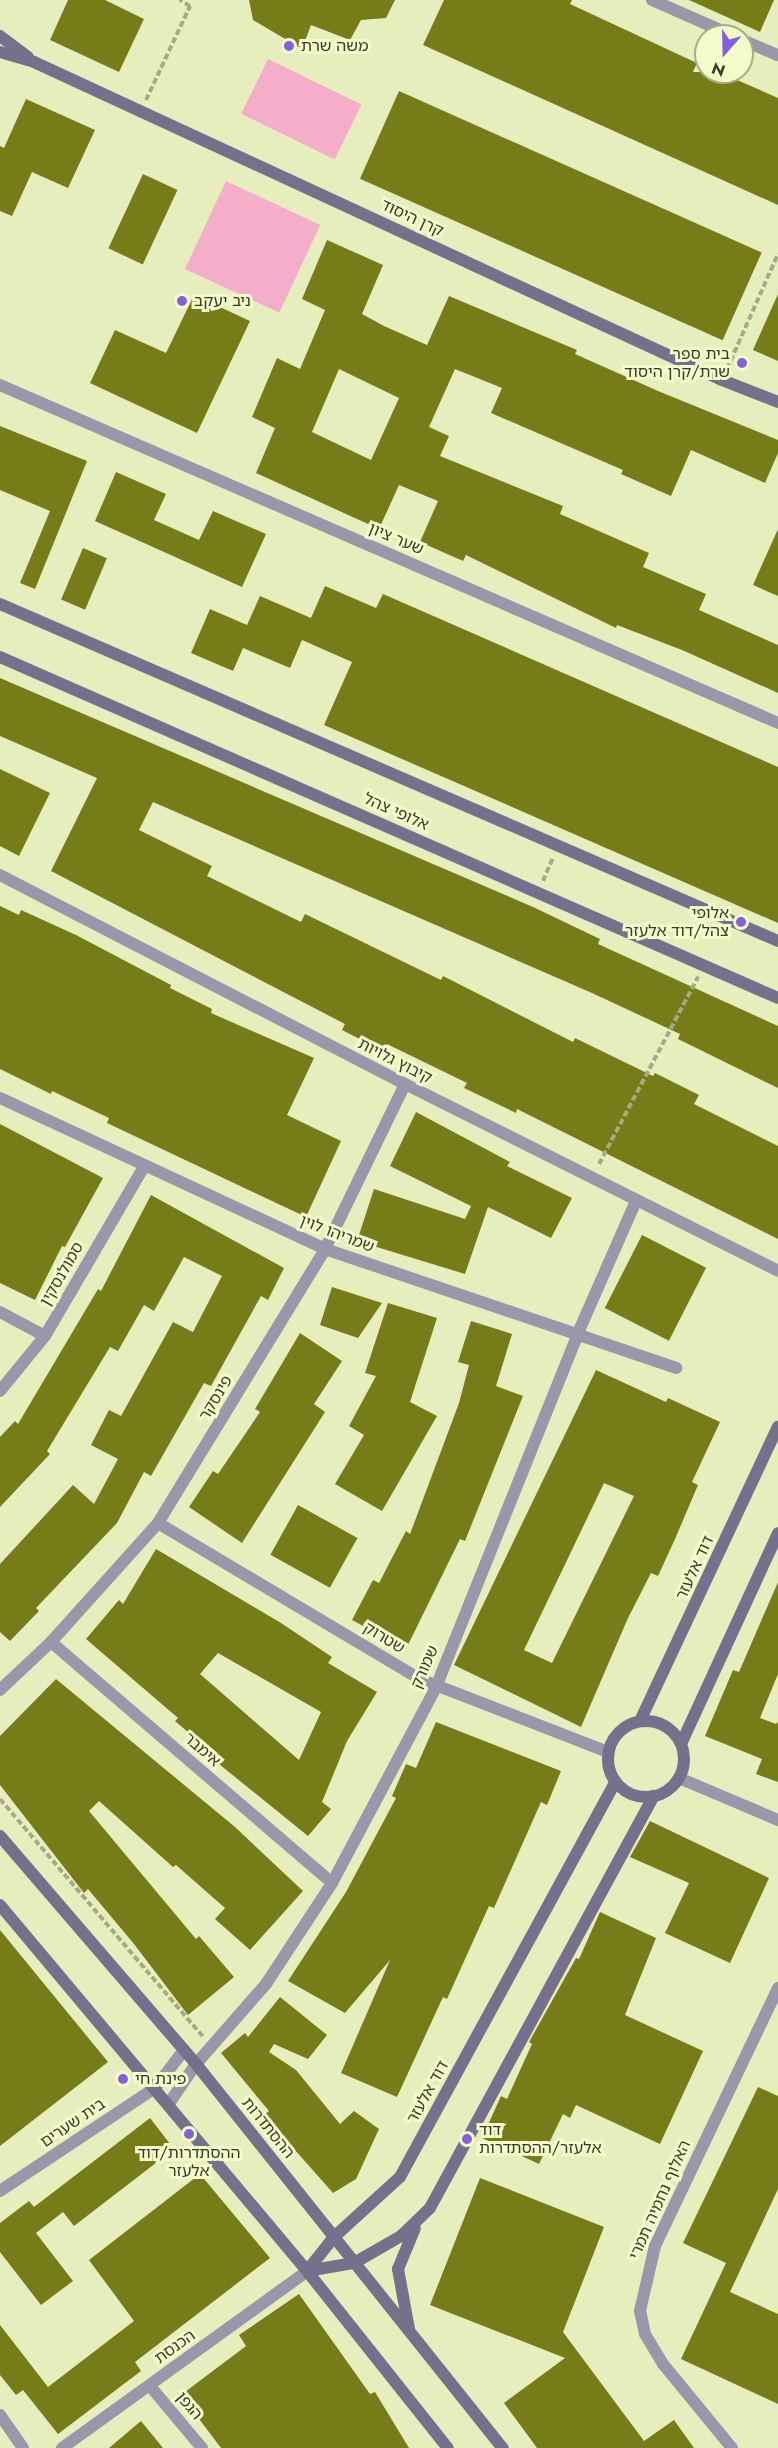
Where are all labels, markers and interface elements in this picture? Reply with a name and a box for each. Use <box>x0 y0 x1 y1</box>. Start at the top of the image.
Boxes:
north arrow <box>694 24 754 84</box>
place label: משה שרת <box>301 36 369 56</box>
marker: משה שרת <box>282 39 296 53</box>
text: N <box>708 57 728 82</box>
street label: קרן היסוד <box>378 195 446 241</box>
place label: ניב יעקב <box>194 291 251 311</box>
marker: ניב יעקב <box>175 294 189 308</box>
place label: בית ספר שרת/קרן היסוד <box>624 344 730 382</box>
marker: בית ספר שרת/קרן היסוד <box>735 356 749 370</box>
street label: שער ציון <box>366 519 426 559</box>
street label: אלופי צהל <box>360 789 432 835</box>
place label: אלופי צהל/דוד אלעזר <box>625 903 729 941</box>
marker: אלופי צהל/דוד אלעזר <box>734 915 748 929</box>
street label: קיבוץ גלויות <box>355 1034 435 1088</box>
street label: שמריהו לוין <box>297 1211 377 1257</box>
street label: סמולנסקין <box>36 1239 88 1309</box>
street label: פינסקר <box>195 1372 237 1424</box>
street label: דוד אלעזר <box>672 1533 718 1603</box>
street label: שטרוק <box>360 1618 408 1658</box>
street label: שמורק <box>407 1642 443 1692</box>
street label: אימבר <box>180 1729 224 1771</box>
street label: דוד אלעזר <box>403 2057 453 2127</box>
place label: פינת חי <box>135 2069 186 2089</box>
marker: פינת חי <box>116 2072 130 2086</box>
street label: בית שערים <box>37 2094 109 2152</box>
street label: ההסתדרות <box>238 2094 298 2162</box>
place label: דוד אלעזר/ההסתדרות <box>479 2120 602 2158</box>
marker: ההסתדרות/דוד אלעזר <box>182 2127 196 2141</box>
marker: דוד אלעזר/ההסתדרות <box>460 2132 474 2146</box>
street label: האלוף נחמיה תמרי <box>625 2137 695 2263</box>
place label: ההסתדרות/דוד אלעזר <box>137 2143 241 2181</box>
street label: הכנסת <box>151 2326 199 2368</box>
street label: הגפן <box>172 2388 206 2424</box>

